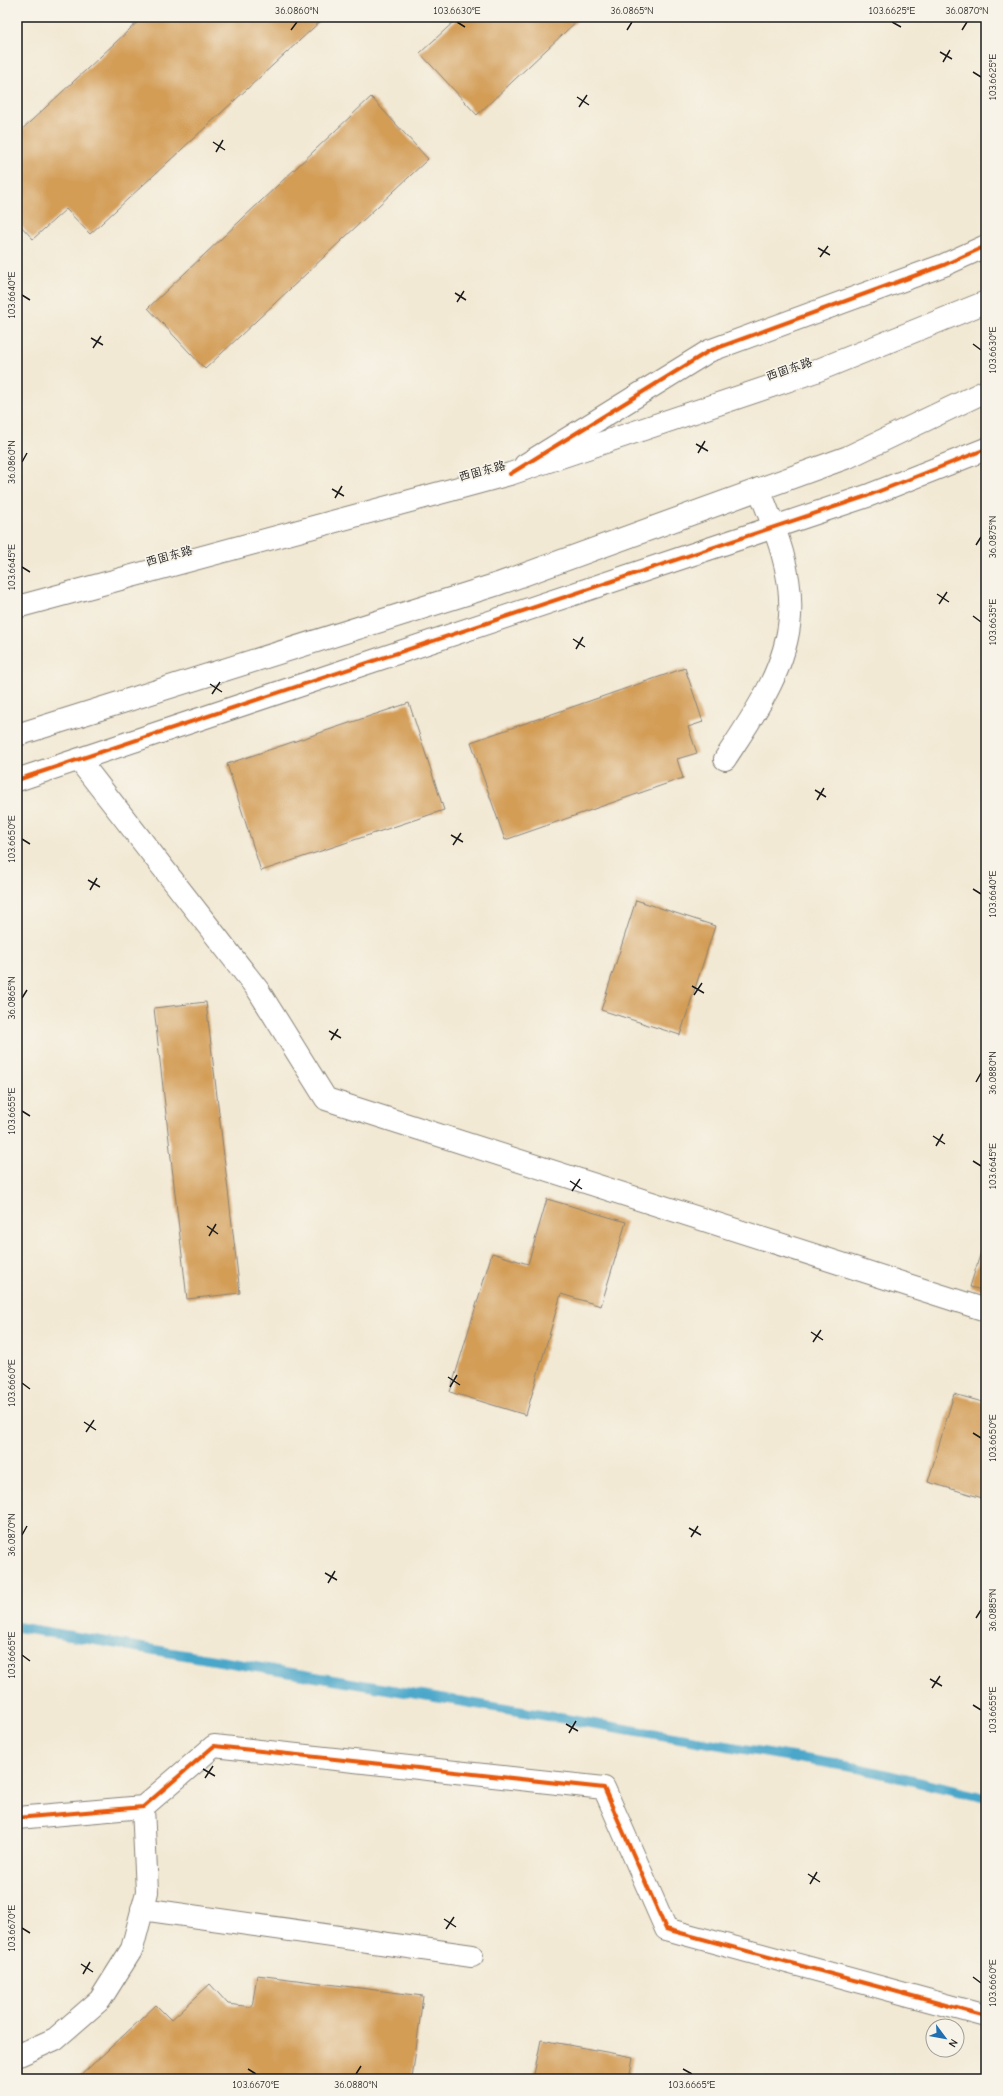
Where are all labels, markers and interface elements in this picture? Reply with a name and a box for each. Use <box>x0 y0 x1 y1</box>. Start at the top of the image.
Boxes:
text: 36.0860°N <box>275 5 319 17</box>
text: 103.6630°E <box>433 5 481 17</box>
text: 36.0865°N <box>610 5 654 17</box>
text: 103.6625°E <box>869 5 915 17</box>
text: 36.0870°N <box>945 5 989 17</box>
text: 103.6625°E <box>987 54 999 100</box>
text: 103.6640°E <box>6 272 18 318</box>
text: 103.6630°E <box>987 326 999 374</box>
street label: 西固东路 <box>764 355 814 383</box>
text: 36.0860°N <box>6 440 18 484</box>
street label: 西固东路 <box>457 458 507 484</box>
text: 36.0875°N <box>987 516 999 558</box>
street label: 西固东路 <box>144 543 194 569</box>
text: 103.6645°E <box>6 544 18 590</box>
text: 103.6635°E <box>987 599 999 645</box>
text: 103.6650°E <box>6 815 18 863</box>
text: 103.6640°E <box>987 871 999 917</box>
text: 36.0865°N <box>6 976 18 1020</box>
text: 36.0880°N <box>987 1051 999 1095</box>
text: 103.6655°E <box>6 1088 18 1134</box>
text: 103.6645°E <box>987 1143 999 1189</box>
text: 103.6660°E <box>6 1359 18 1407</box>
text: 103.6650°E <box>987 1414 999 1462</box>
text: 36.0870°N <box>6 1513 18 1557</box>
text: 36.0885°N <box>987 1589 999 1631</box>
text: 103.6665°E <box>6 1632 18 1678</box>
text: 103.6655°E <box>987 1687 999 1733</box>
text: 103.6670°E <box>6 1905 18 1951</box>
text: 103.6660°E <box>987 1959 999 2007</box>
north arrow <box>925 2018 965 2058</box>
text: N <box>946 2037 960 2050</box>
text: 103.6670°E <box>233 2079 279 2091</box>
text: 36.0880°N <box>334 2079 378 2091</box>
text: 103.6665°E <box>669 2079 715 2091</box>

